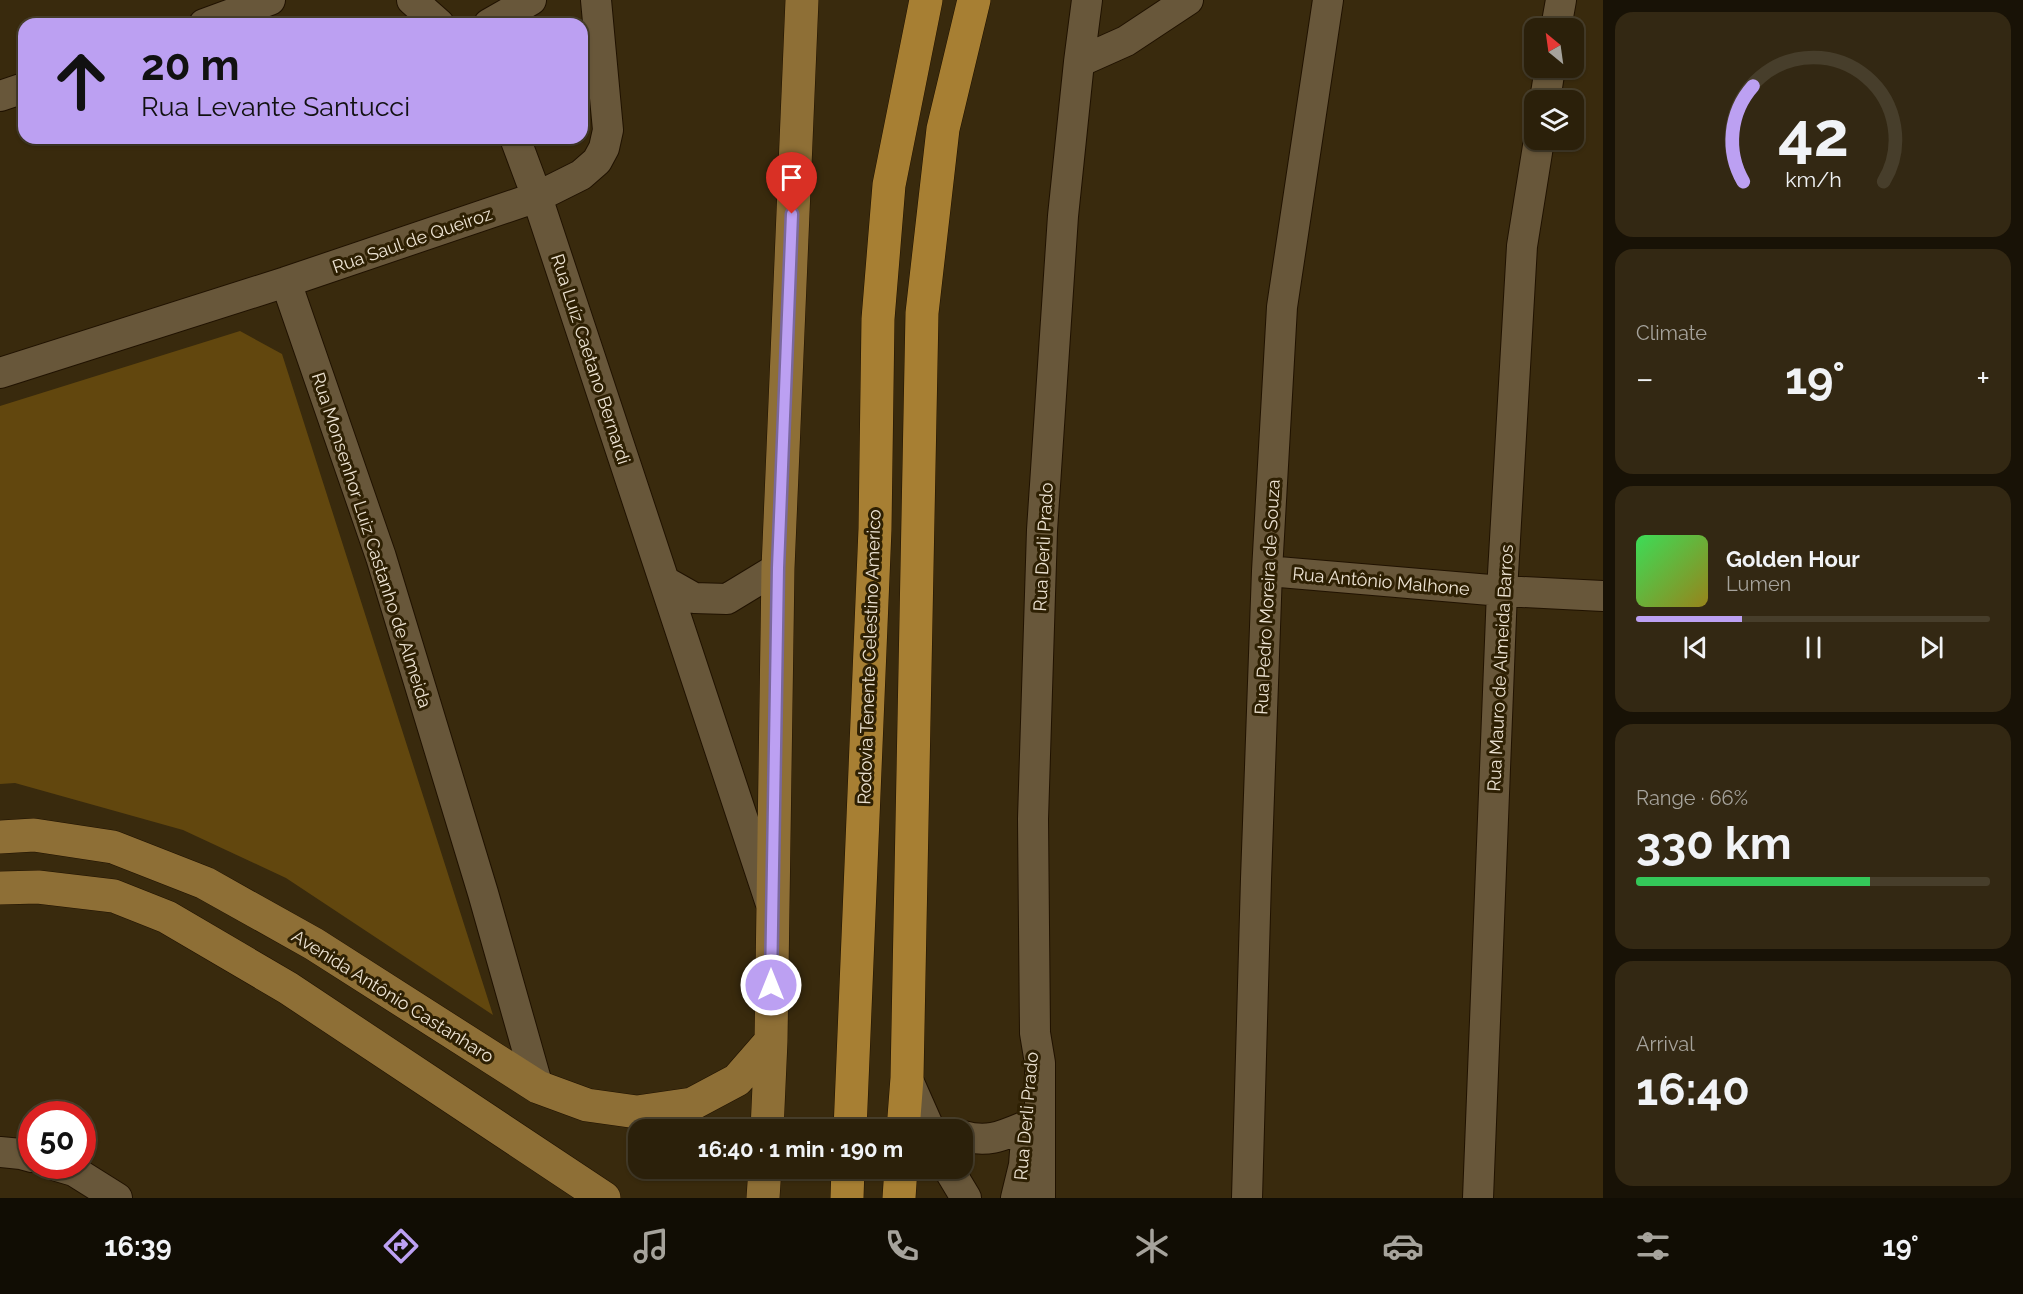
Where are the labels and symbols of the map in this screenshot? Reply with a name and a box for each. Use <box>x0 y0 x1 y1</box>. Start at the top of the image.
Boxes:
north arrow <box>1524 18 1584 78</box>
pin <box>766 152 817 214</box>
street label: Rua Saul de Queiroz <box>329 203 495 277</box>
street label: Rua Luíz Caetano Bernardi <box>547 251 635 467</box>
street label: Rua Monsenhor Luiz Castanho de Almeida <box>308 370 436 710</box>
street label: Rua Pedro Moreira de Souza <box>1250 479 1284 715</box>
street label: Rua Derli Prado <box>1029 482 1057 612</box>
street label: Rodovia Tenente Celestino Americo <box>853 509 885 805</box>
street label: Rua Mauro de Almeida Barros <box>1483 544 1517 792</box>
street label: Rua Antônio Malhone <box>1292 563 1471 599</box>
street label: Avenida Antônio Castanharo <box>288 925 498 1067</box>
position arrow <box>739 953 803 1017</box>
street label: Rua Derli Prado <box>1010 1051 1042 1181</box>
speed limit sign: 50 <box>18 1101 96 1179</box>

